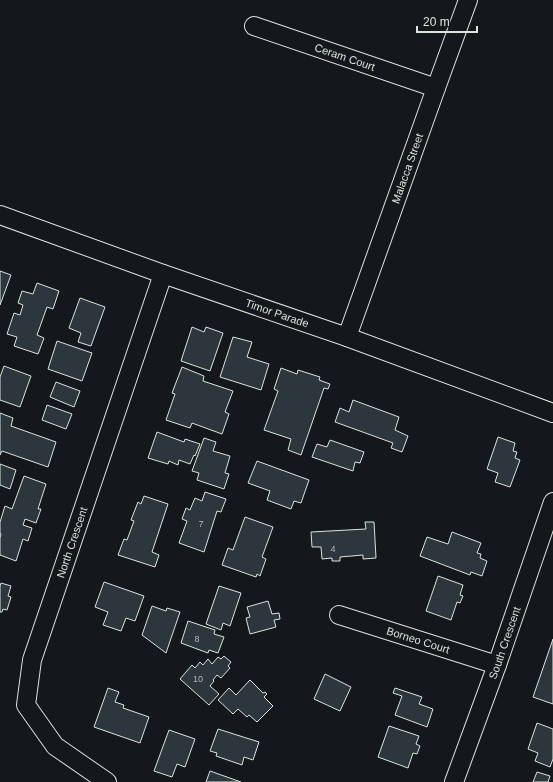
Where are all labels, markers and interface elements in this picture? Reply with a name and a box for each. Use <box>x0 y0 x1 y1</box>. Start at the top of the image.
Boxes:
scale bar <box>417 8 477 34</box>
text: 20 m <box>423 15 450 29</box>
street label: Ceram Court <box>313 41 377 73</box>
street label: Malacca Street <box>389 132 425 205</box>
street label: Timor Parade <box>244 297 310 329</box>
street label: North Crescent <box>54 505 89 579</box>
house number: 7 <box>198 519 204 529</box>
house number: 4 <box>330 544 336 554</box>
street label: South Crescent <box>486 605 523 681</box>
street label: Borneo Court <box>385 624 451 656</box>
house number: 8 <box>194 634 200 644</box>
house number: 10 <box>193 674 203 684</box>

